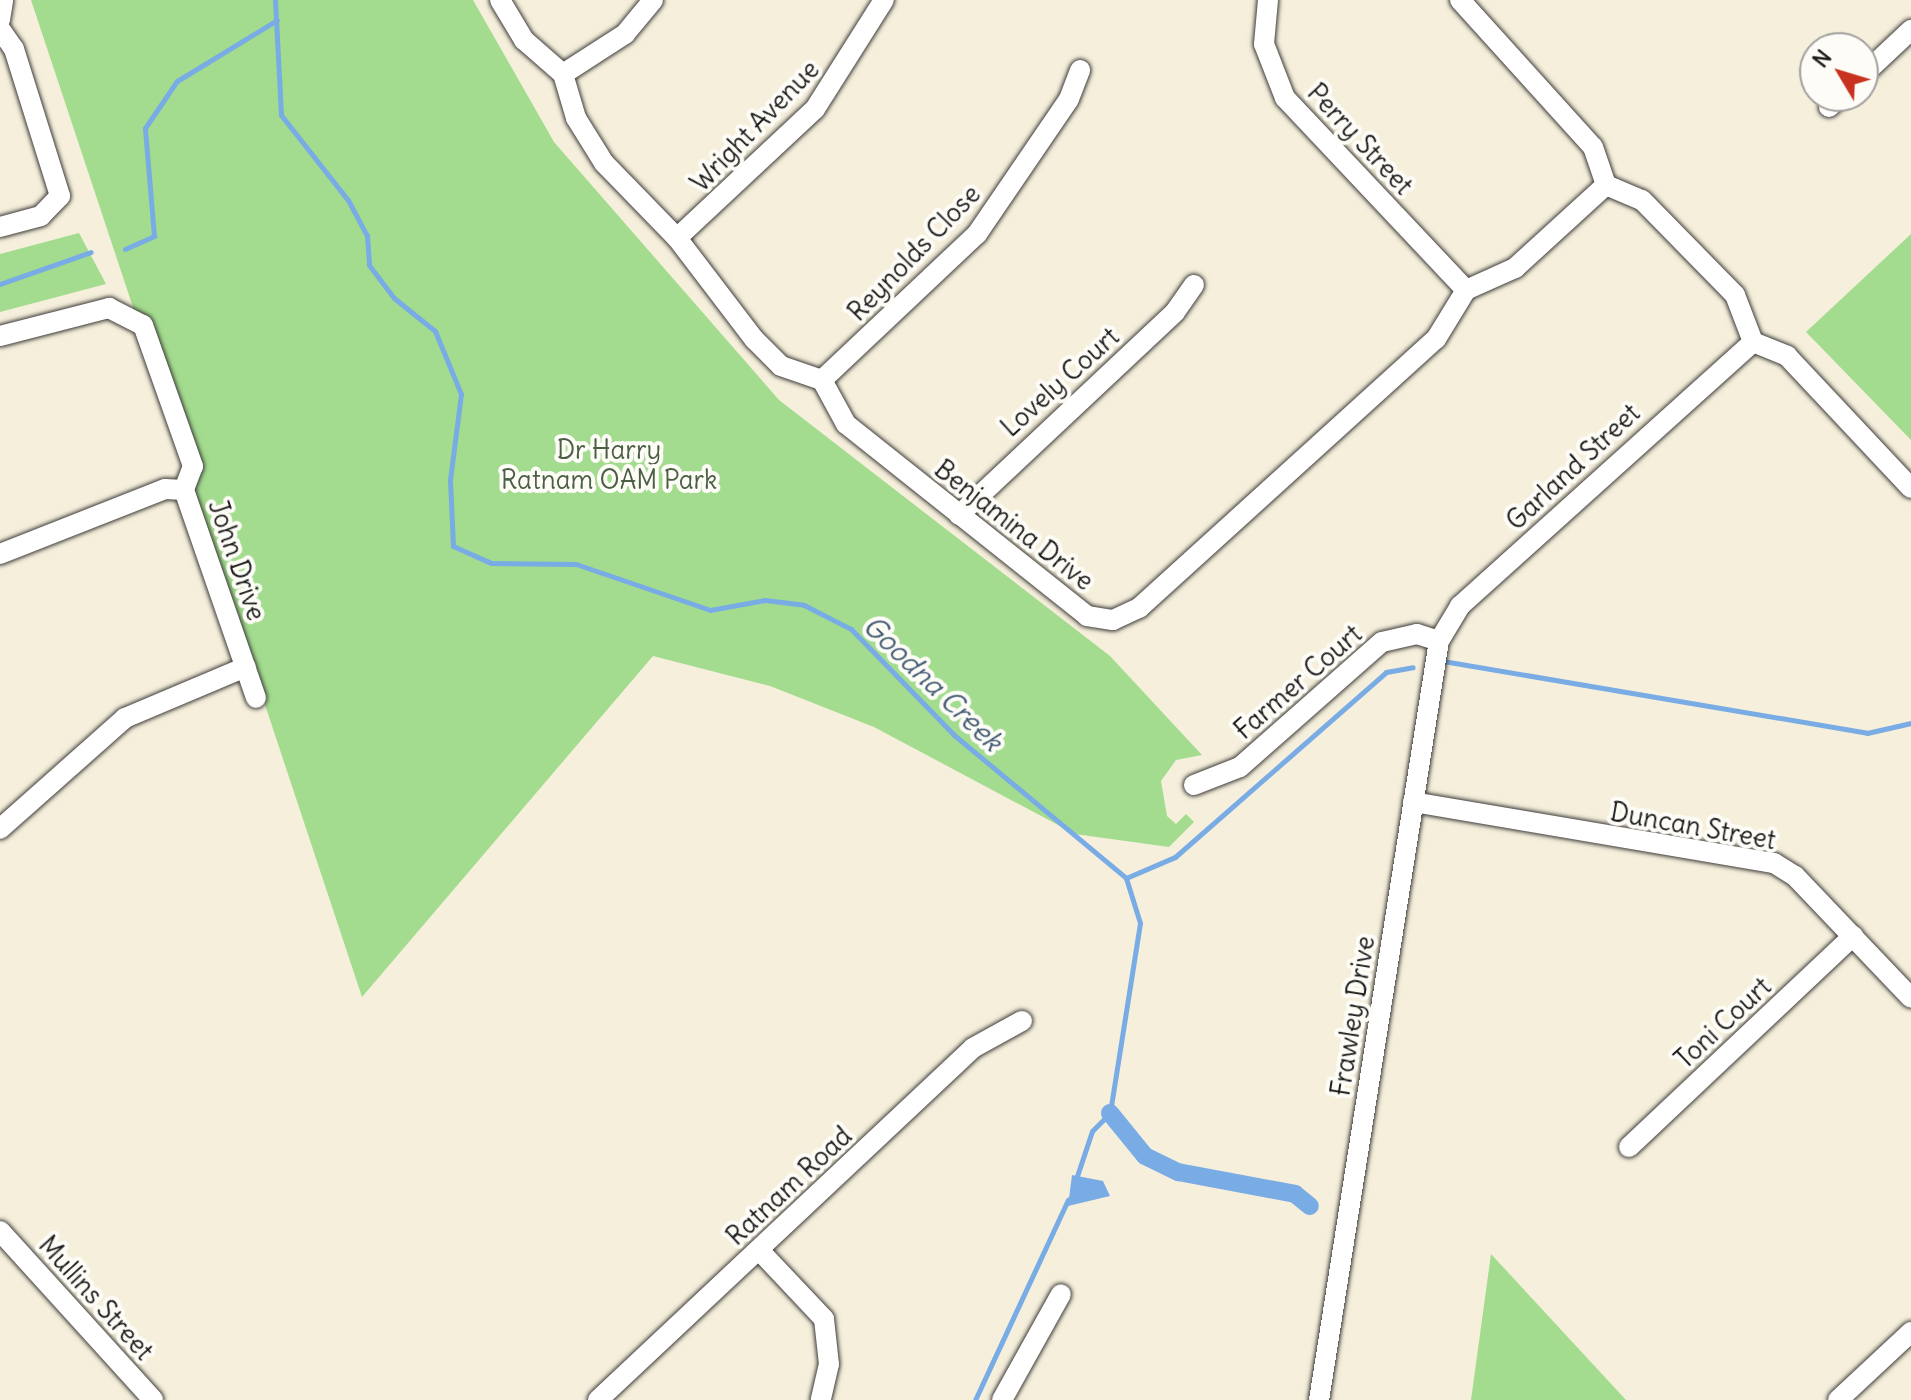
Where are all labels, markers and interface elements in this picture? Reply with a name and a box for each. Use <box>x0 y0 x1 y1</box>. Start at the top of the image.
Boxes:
north arrow <box>1799 32 1879 112</box>
text: N <box>1806 44 1837 73</box>
street label: Wright Avenue <box>684 54 826 198</box>
street label: Perry Street <box>1301 77 1419 201</box>
street label: Reynolds Close <box>841 179 987 327</box>
street label: Lovely Court <box>995 321 1125 443</box>
street label: Garland Street <box>1500 397 1646 537</box>
park label: Dr Harry Ratnam OAM Park <box>501 434 717 496</box>
street label: Benjamina Drive <box>928 453 1100 597</box>
street label: John Drive <box>202 496 272 624</box>
water label: Goodna Creek <box>856 608 1010 758</box>
street label: Farmer Court <box>1228 618 1368 746</box>
street label: Duncan Street <box>1608 796 1778 856</box>
street label: Frawley Drive <box>1325 934 1381 1098</box>
street label: Toni Court <box>1669 971 1777 1075</box>
street label: Ratnam Road <box>720 1120 858 1252</box>
street label: Mullins Street <box>32 1230 160 1366</box>

